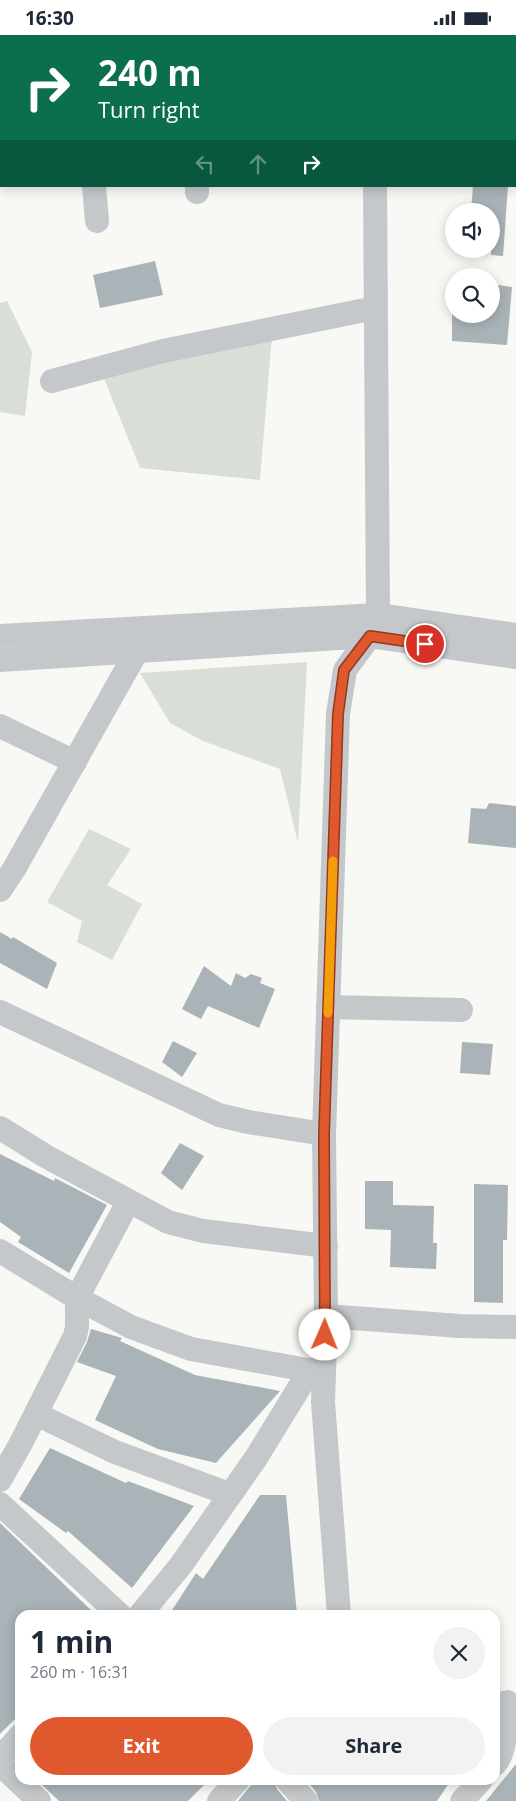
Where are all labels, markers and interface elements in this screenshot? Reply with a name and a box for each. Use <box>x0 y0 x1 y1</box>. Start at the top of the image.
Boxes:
text: 16:30 <box>25 5 74 31</box>
text: 240 m <box>98 49 202 96</box>
icon: right <box>15 55 80 120</box>
text: Turn right <box>98 94 200 124</box>
icon: left <box>191 150 219 178</box>
icon: ahead <box>244 150 272 178</box>
icon: right <box>297 150 325 178</box>
map controls <box>445 203 500 323</box>
button: sound <box>445 203 500 258</box>
button: search <box>445 268 500 323</box>
pin <box>404 623 446 665</box>
icon: arrive <box>411 630 439 658</box>
position arrow <box>298 1308 350 1360</box>
text: 1 min <box>30 1621 113 1662</box>
button: close <box>433 1627 485 1679</box>
text: 260 m · 16:31 <box>30 1661 130 1683</box>
button: Exit <box>30 1717 253 1775</box>
button: Share <box>263 1717 485 1775</box>

